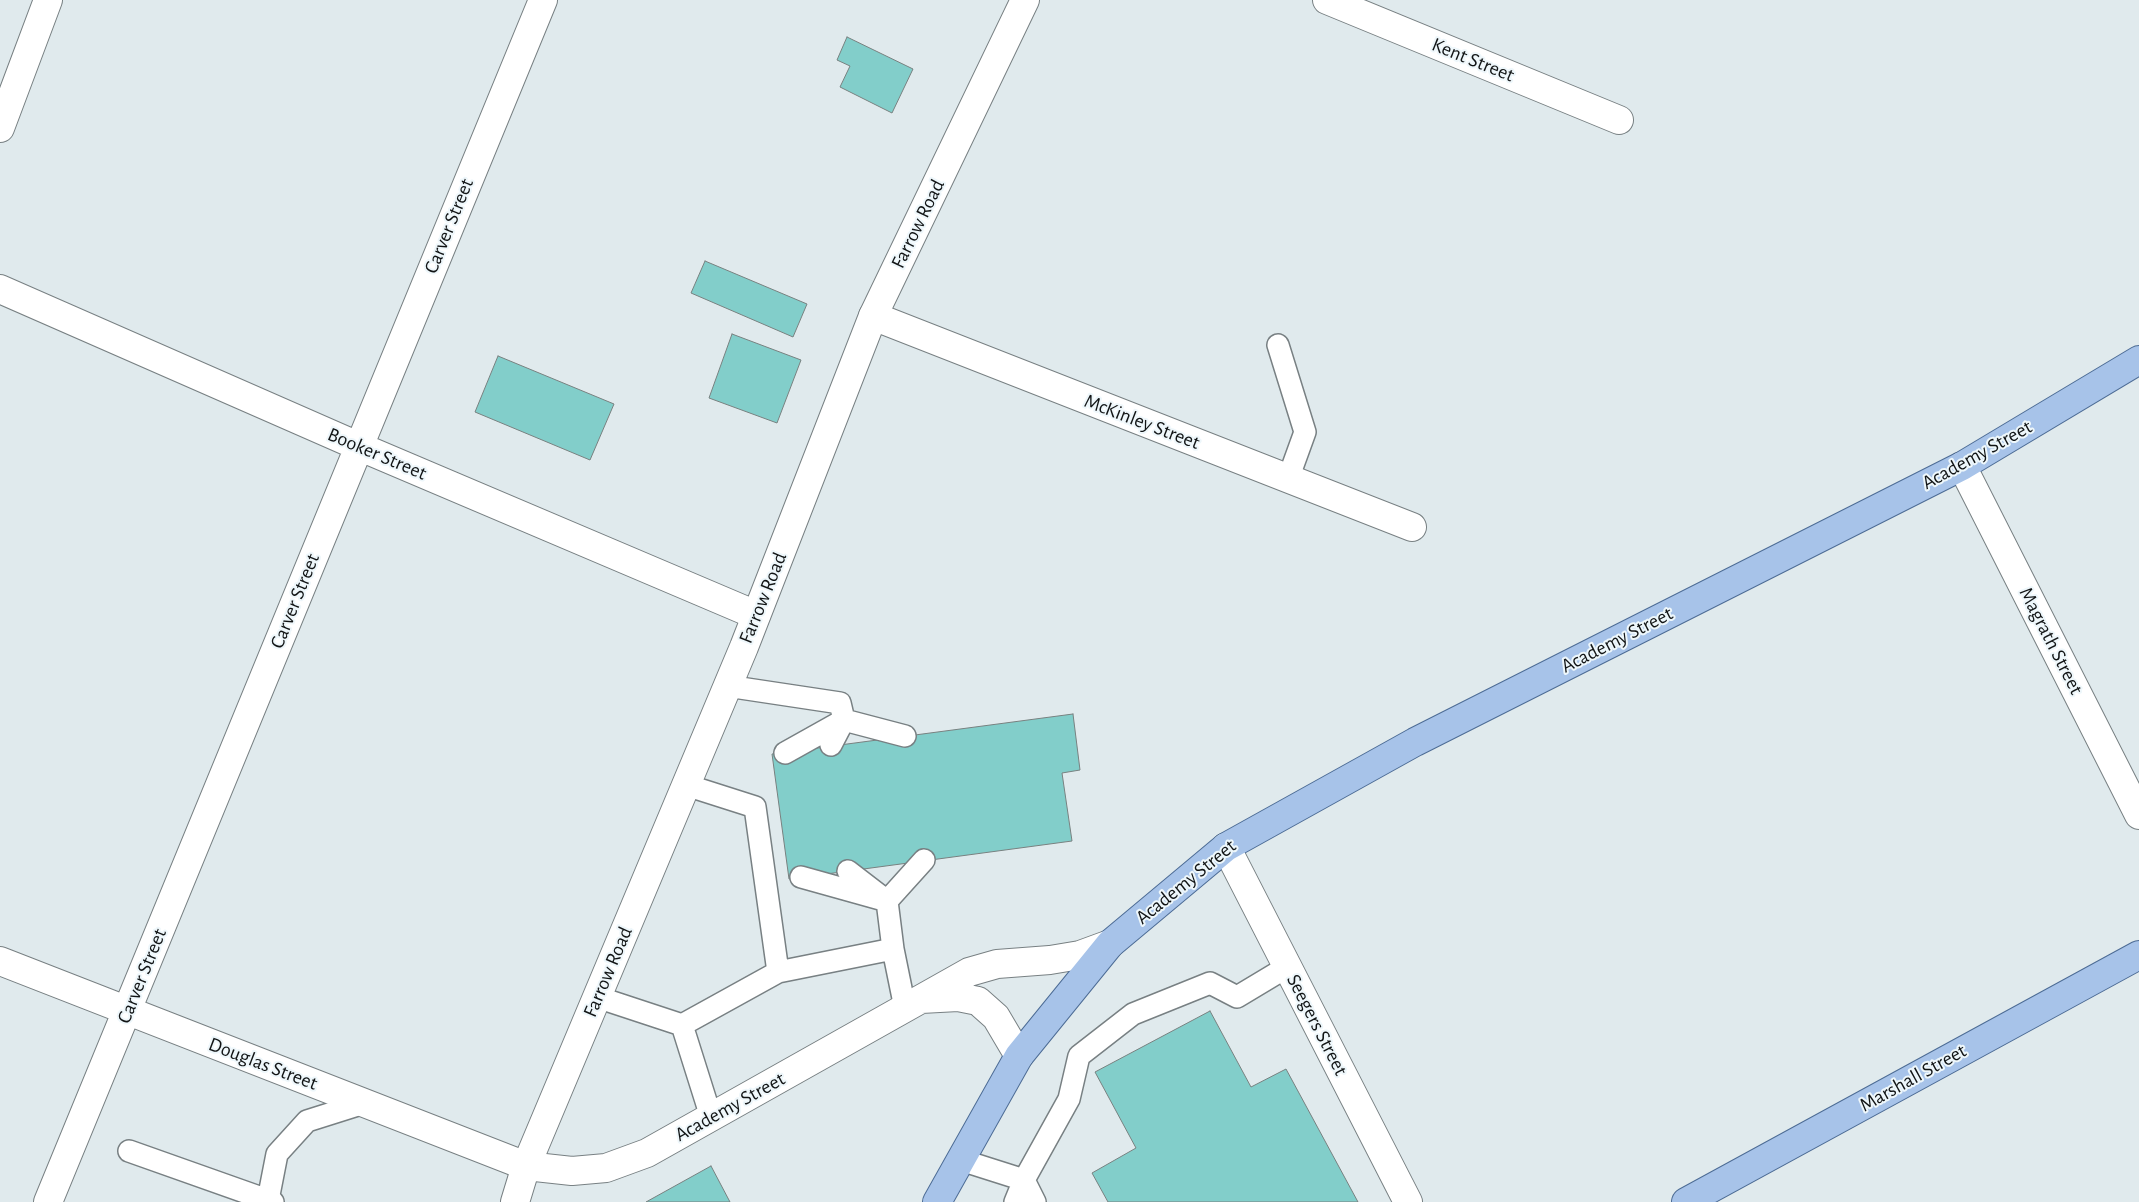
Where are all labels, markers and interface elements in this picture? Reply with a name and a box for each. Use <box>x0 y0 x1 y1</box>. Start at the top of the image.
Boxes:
street label: Kent Street <box>1428 33 1518 87</box>
street label: Carver Street <box>419 175 479 277</box>
street label: Farrow Road <box>886 176 950 272</box>
street label: McKinley Street <box>1081 389 1203 455</box>
street label: Academy Street <box>1918 415 2036 495</box>
street label: Booker Street <box>324 422 430 486</box>
street label: Farrow Road <box>734 549 792 647</box>
street label: Carver Street <box>265 550 325 652</box>
street label: Magrath Street <box>2014 583 2088 699</box>
street label: Academy Street <box>1557 602 1677 678</box>
street label: Academy Street <box>1131 834 1241 930</box>
street label: Farrow Road <box>578 923 638 1021</box>
street label: Carver Street <box>112 925 172 1027</box>
street label: Seegers Street <box>1281 970 1353 1080</box>
street label: Douglas Street <box>205 1032 321 1096</box>
street label: Marshall Street <box>1855 1039 1971 1117</box>
street label: Academy Street <box>671 1067 789 1147</box>

